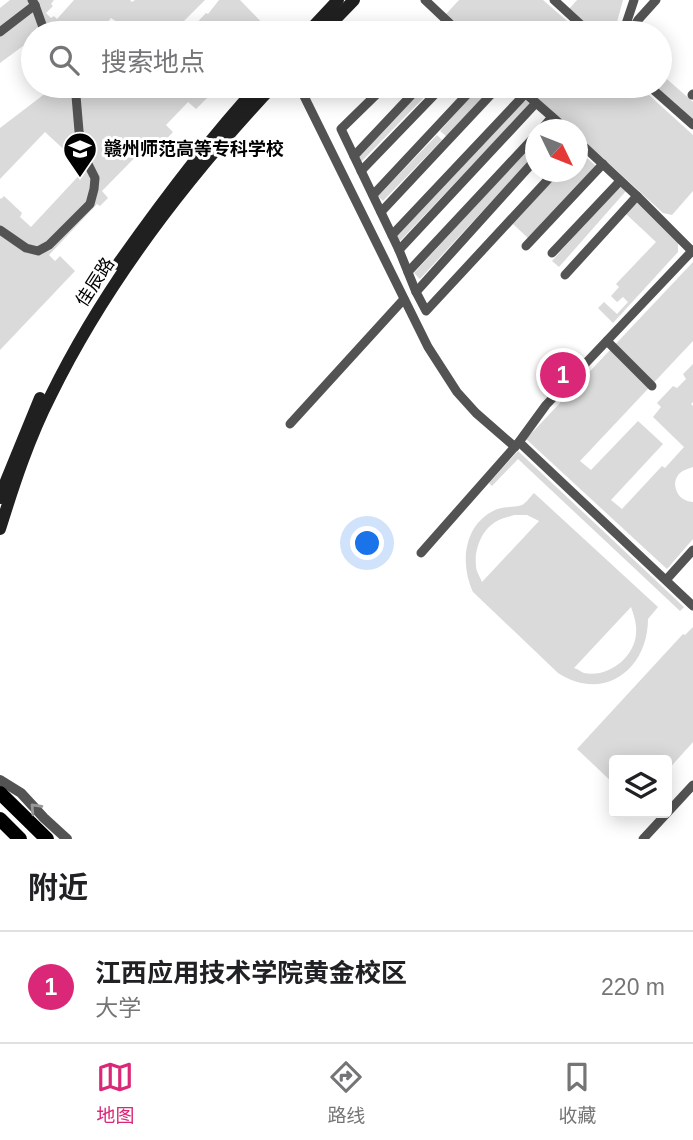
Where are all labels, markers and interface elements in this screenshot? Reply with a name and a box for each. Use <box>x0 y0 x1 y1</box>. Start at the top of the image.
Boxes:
search box <box>21 21 672 98</box>
icon: search <box>45 41 83 79</box>
text: 搜索地点 <box>101 47 205 77</box>
north arrow <box>525 119 588 182</box>
school or university icon: 赣州师范高等专科学校 <box>61 130 99 179</box>
place label: 赣州师范高等专科学校 <box>104 138 284 159</box>
street label: 佳辰路 <box>72 254 118 310</box>
pin: 1 <box>540 349 586 401</box>
your location <box>350 526 384 560</box>
map controls <box>609 755 672 818</box>
button: layers <box>609 755 672 818</box>
one-way arrow <box>30 803 43 816</box>
text: 附近 <box>28 871 88 904</box>
text: 江西应用技术学院黄金校区 <box>95 958 407 988</box>
text: 1 <box>45 974 57 1000</box>
text: 220 m <box>601 974 665 1000</box>
text: 大学 <box>95 995 141 1021</box>
tab: 地图 <box>96 1058 135 1127</box>
tab: 路线 <box>327 1058 366 1127</box>
tab: 收藏 <box>558 1058 597 1127</box>

